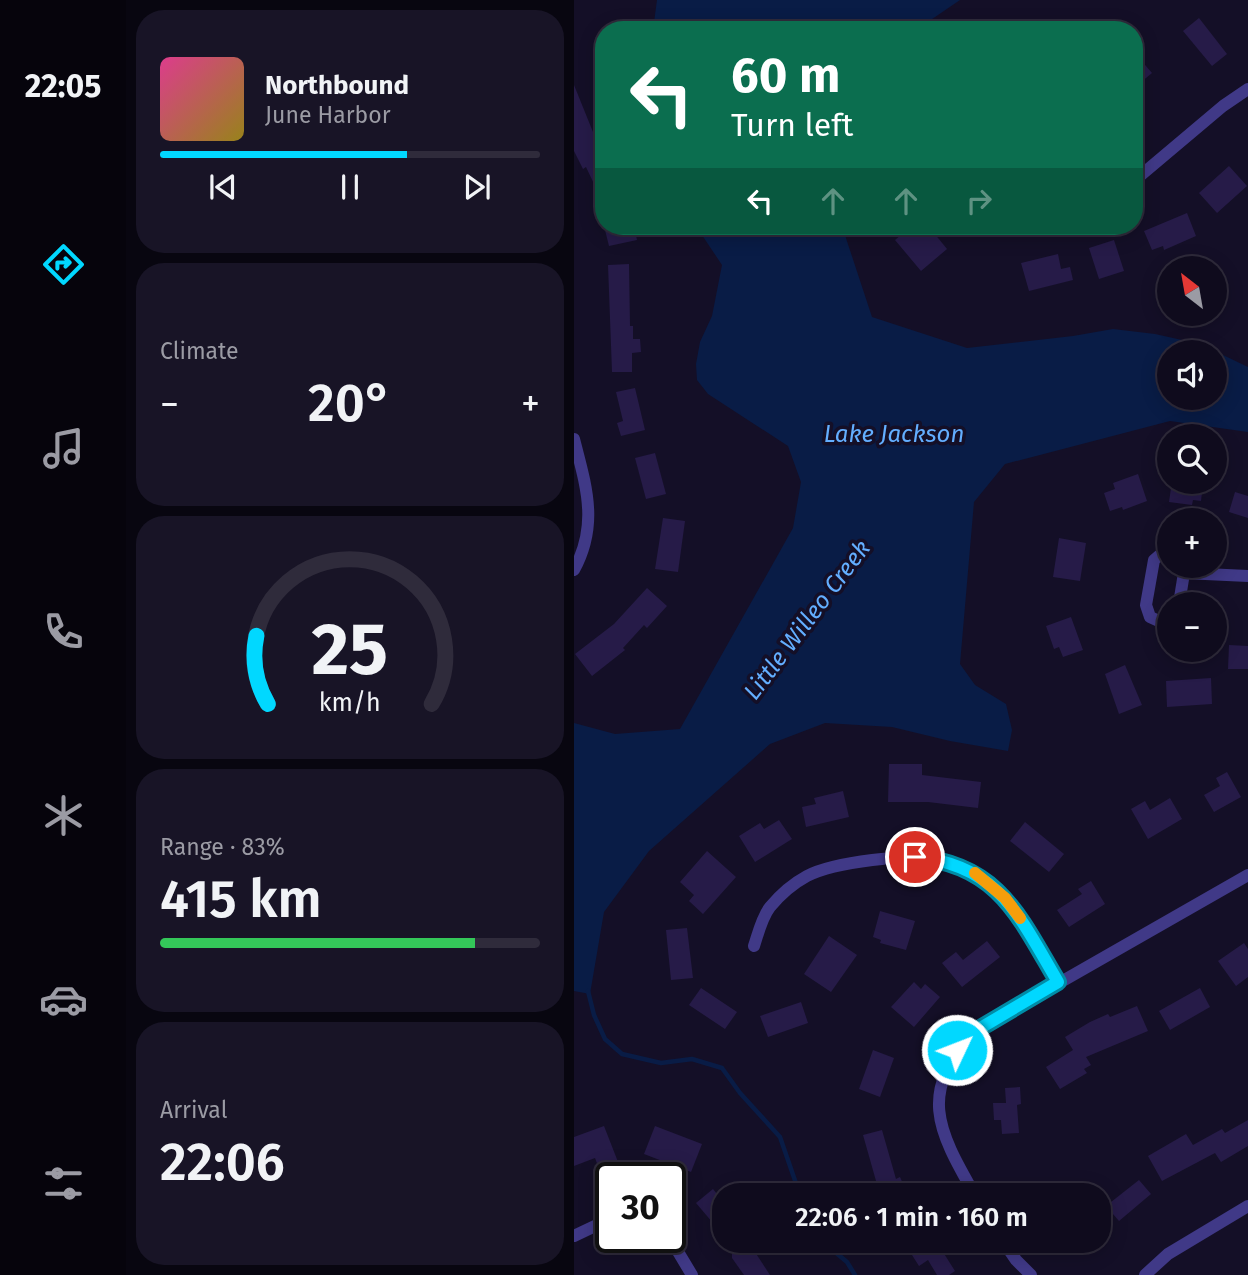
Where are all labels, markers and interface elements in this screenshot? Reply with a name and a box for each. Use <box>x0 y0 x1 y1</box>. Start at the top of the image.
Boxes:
text: 60 m <box>731 46 840 105</box>
icon: left <box>616 49 707 140</box>
text: 22:05 <box>25 67 101 105</box>
text: Northbound <box>265 70 409 101</box>
text: June Harbor <box>265 101 391 129</box>
text: Turn left <box>731 106 853 144</box>
icon: previous <box>204 168 242 206</box>
icon: pause <box>331 168 369 206</box>
icon: next <box>458 168 496 206</box>
icon: left <box>741 182 779 220</box>
icon: ahead <box>814 182 852 220</box>
icon: ahead <box>887 182 925 220</box>
icon: right <box>960 182 998 220</box>
icon: directions <box>39 240 88 289</box>
north arrow <box>1157 256 1227 326</box>
map controls <box>1157 256 1227 662</box>
text: Climate <box>160 337 239 365</box>
button: sound <box>1157 340 1227 410</box>
text: 20° <box>308 372 392 435</box>
text: − <box>160 381 179 427</box>
text: + <box>521 381 540 427</box>
water label: Lake Jackson <box>824 420 964 448</box>
icon: music <box>39 424 88 473</box>
button: search <box>1157 424 1227 494</box>
button: + <box>1157 508 1227 578</box>
water label: Little Willeo Creek <box>738 535 876 705</box>
button: − <box>1157 592 1227 662</box>
text: 25 <box>312 606 388 693</box>
icon: phone <box>39 607 88 656</box>
text: km/h <box>319 687 381 717</box>
icon: climate <box>39 791 88 840</box>
pin <box>885 827 945 887</box>
text: Range · 83% <box>160 833 285 861</box>
icon: arrive <box>896 838 934 876</box>
text: 415 km <box>160 868 322 931</box>
icon: car <box>39 975 88 1024</box>
position arrow <box>920 1013 994 1087</box>
text: Arrival <box>160 1096 227 1124</box>
text: 22:06 <box>160 1131 285 1194</box>
icon: filters <box>39 1159 88 1208</box>
speed limit sign: 30 <box>595 1162 686 1253</box>
text: 22:06 · 1 min · 160 m <box>795 1202 1028 1233</box>

